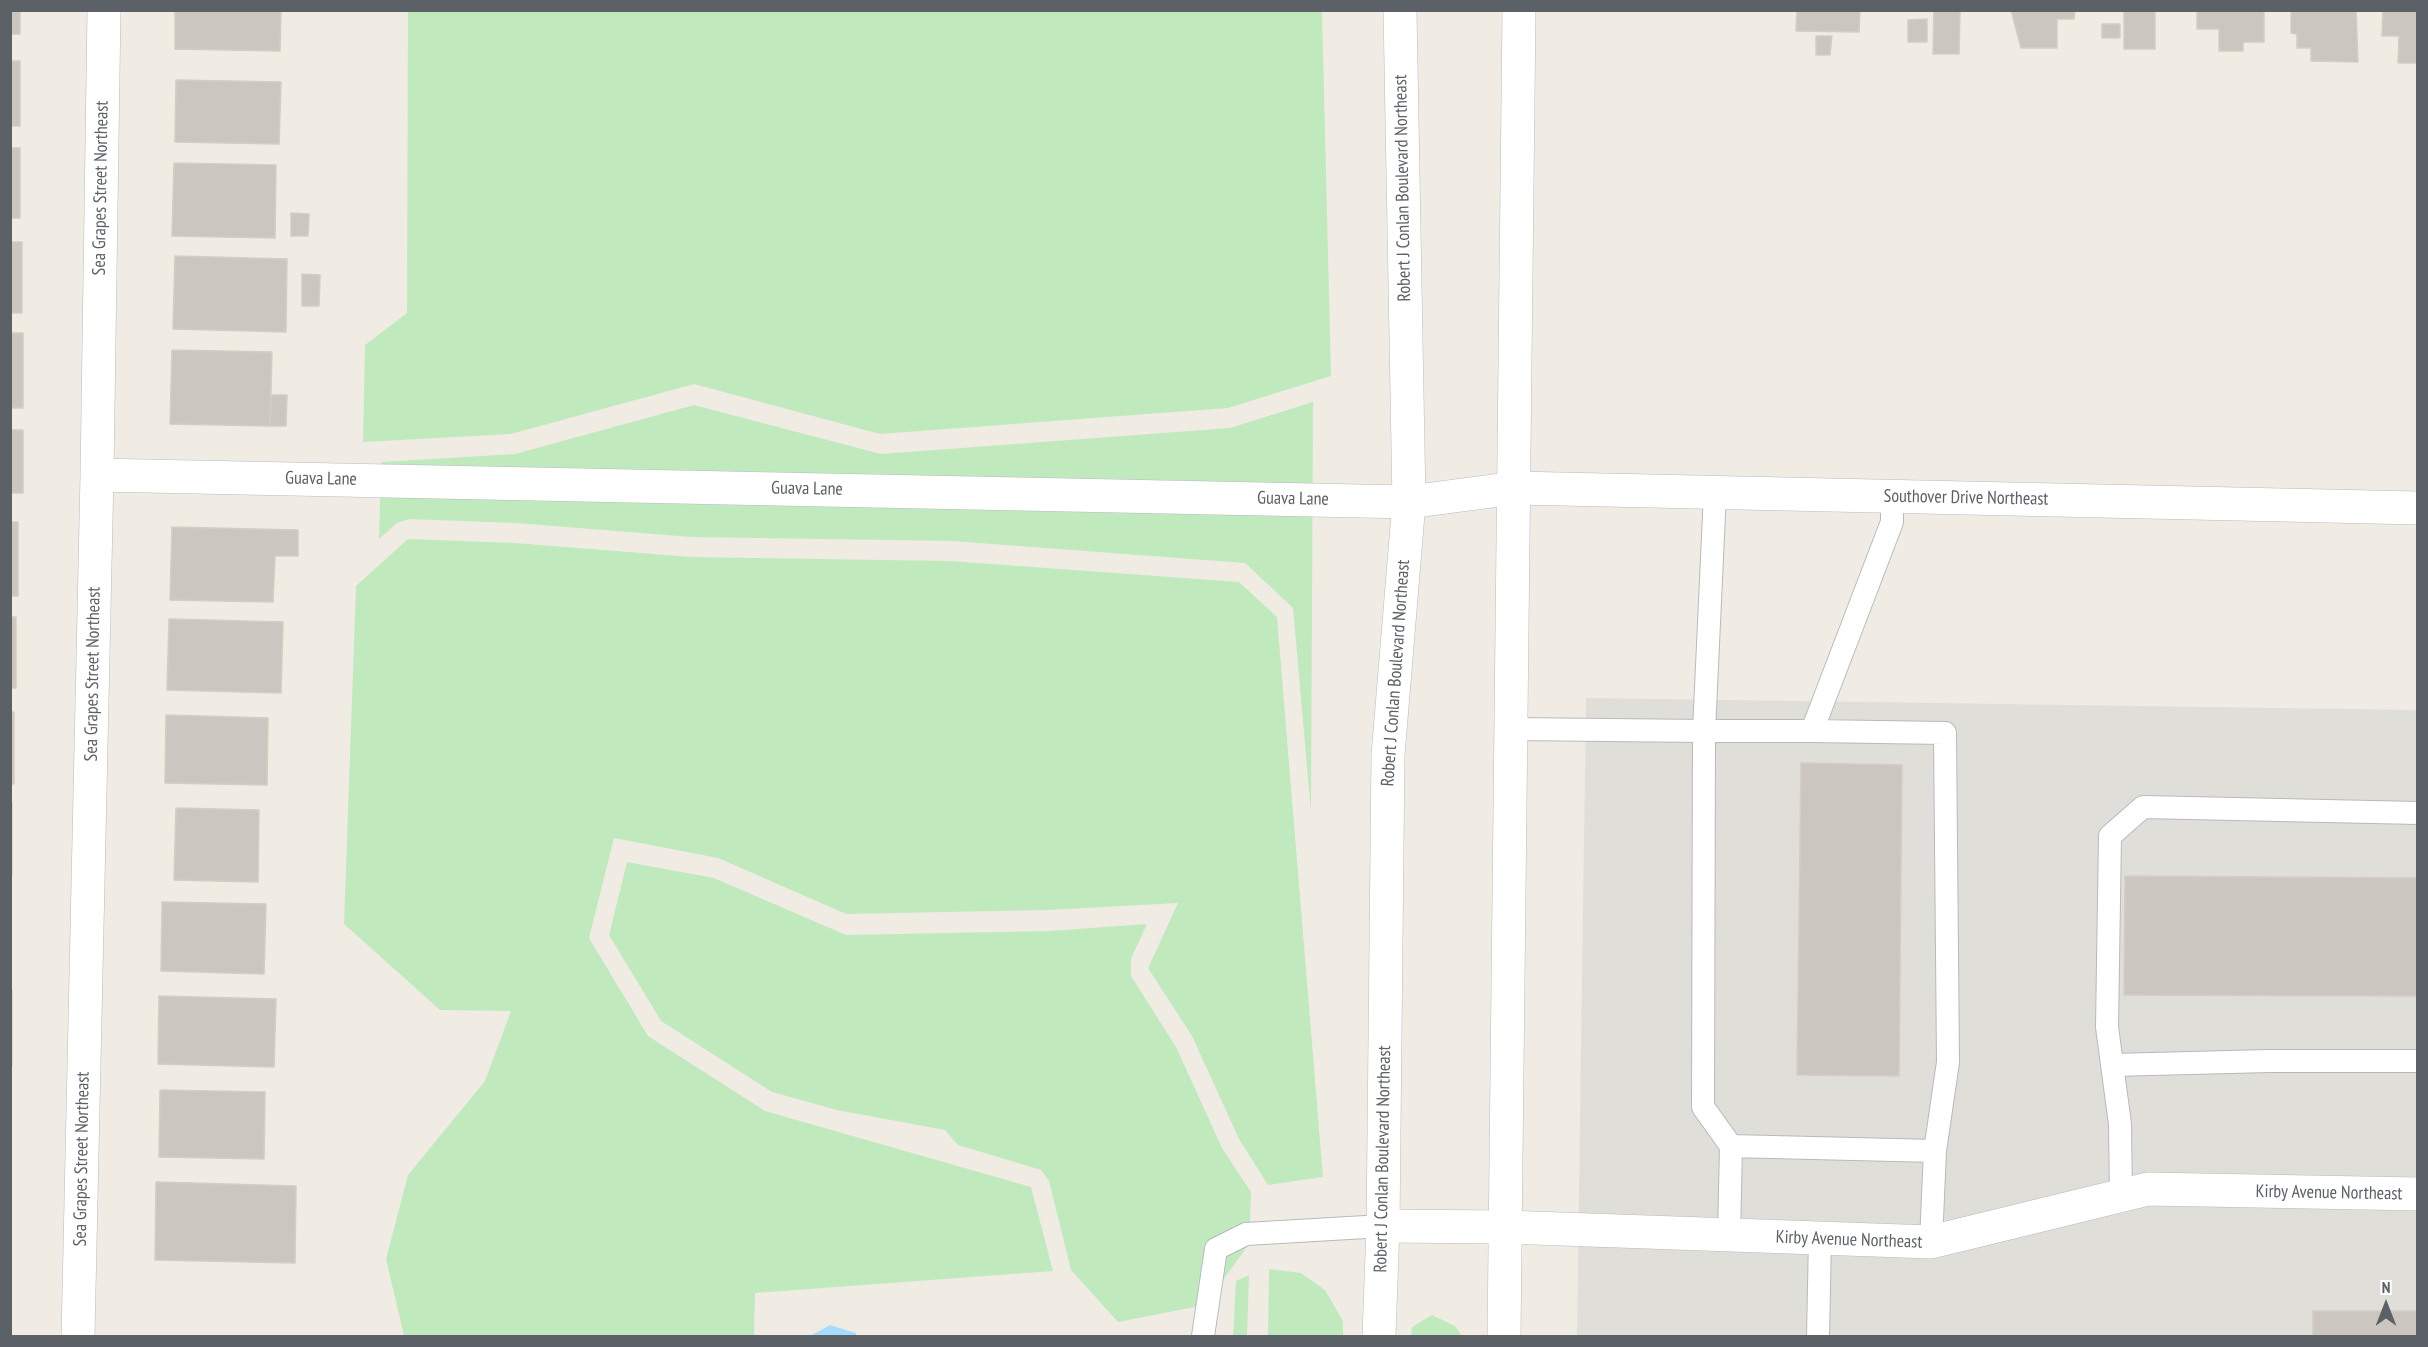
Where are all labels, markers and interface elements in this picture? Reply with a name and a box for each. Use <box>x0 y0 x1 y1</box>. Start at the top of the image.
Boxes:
street label: Robert J Conlan Boulevard Northeast <box>1390 74 1416 302</box>
street label: Sea Grapes Street Northeast <box>89 100 113 276</box>
street label: Guava Lane <box>285 468 357 490</box>
street label: Guava Lane <box>771 478 843 500</box>
street label: Southover Drive Northeast <box>1883 486 2049 510</box>
street label: Guava Lane <box>1257 488 1329 510</box>
street label: Robert J Conlan Boulevard Northeast <box>1377 559 1415 787</box>
street label: Sea Grapes Street Northeast <box>81 586 105 762</box>
street label: Robert J Conlan Boulevard Northeast <box>1370 1045 1396 1273</box>
street label: Sea Grapes Street Northeast <box>70 1071 94 1247</box>
street label: Kirby Avenue Northeast <box>2256 1181 2402 1205</box>
street label: Kirby Avenue Northeast <box>1775 1227 1923 1253</box>
north arrow <box>2356 1275 2416 1335</box>
text: N <box>2382 1277 2390 1297</box>

